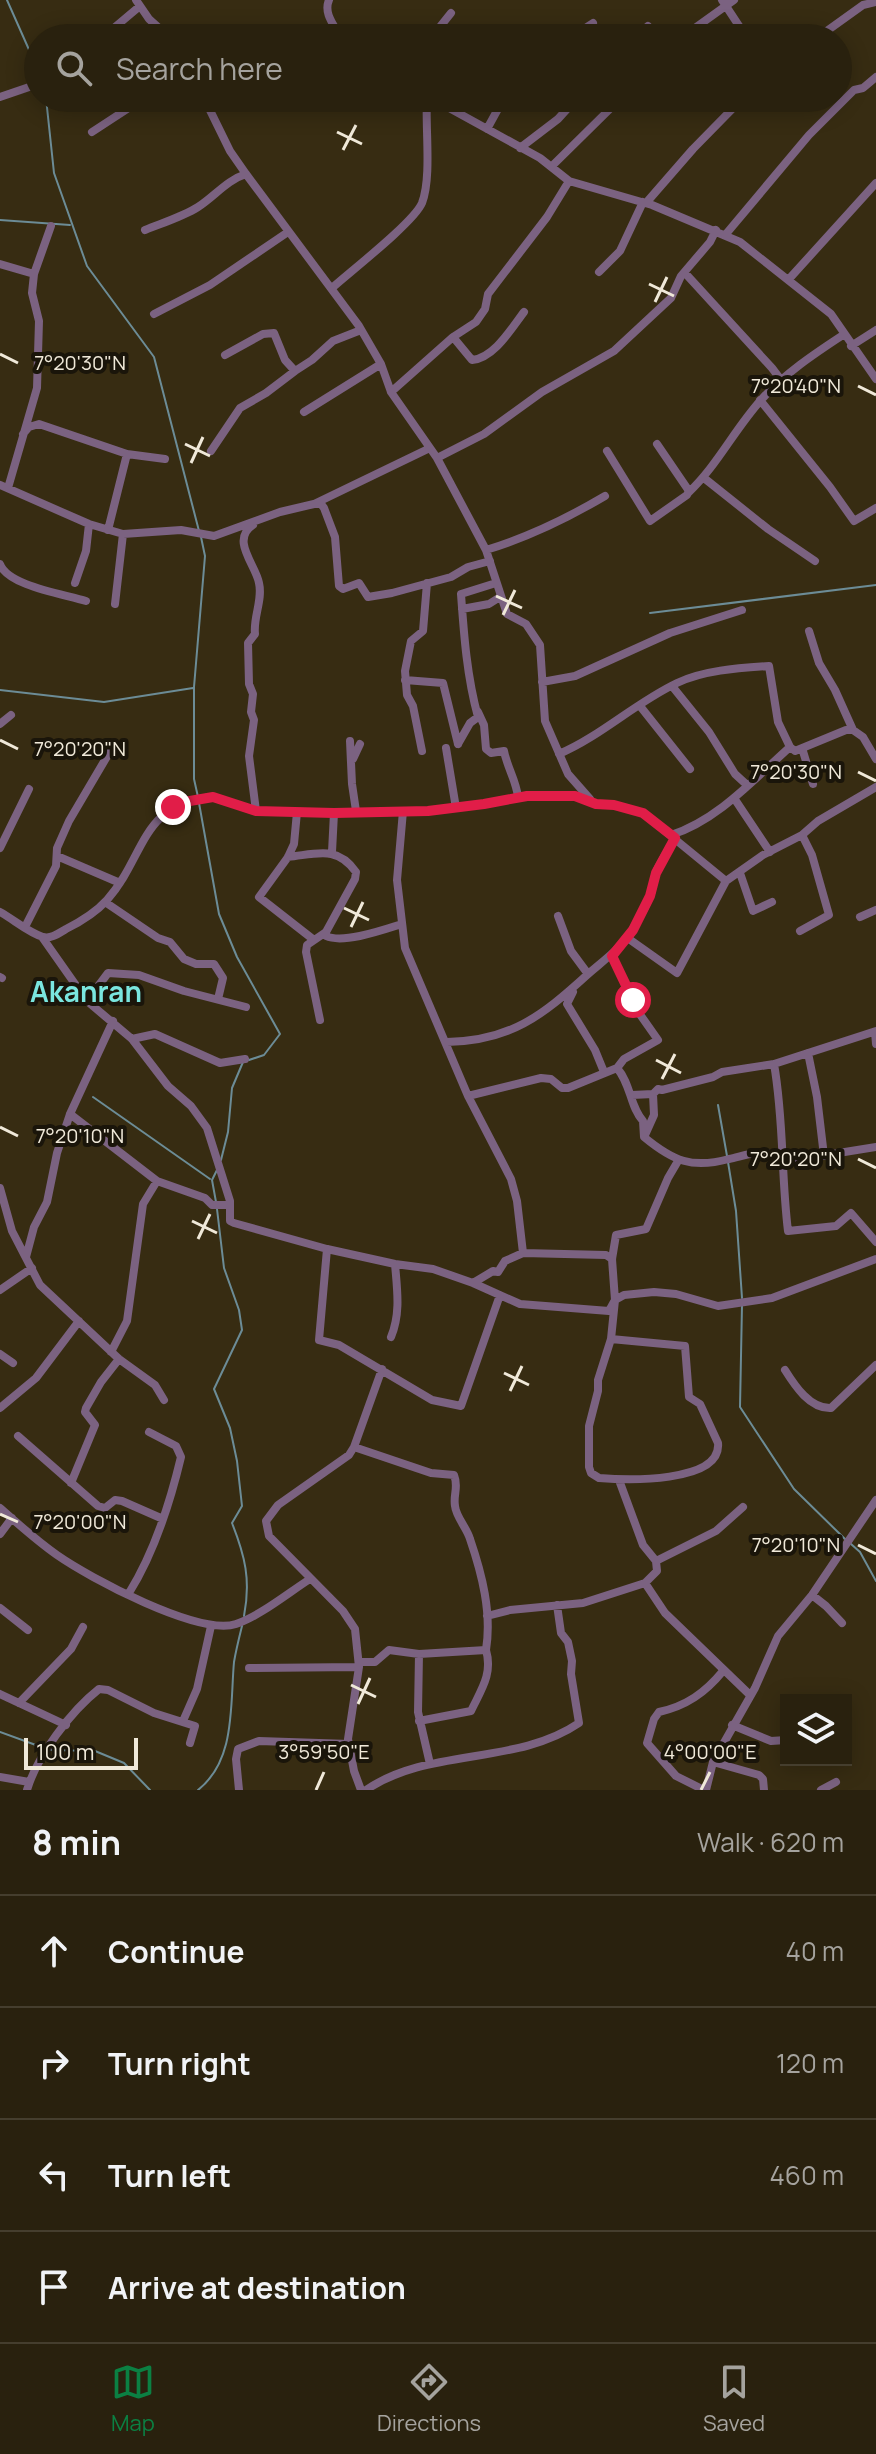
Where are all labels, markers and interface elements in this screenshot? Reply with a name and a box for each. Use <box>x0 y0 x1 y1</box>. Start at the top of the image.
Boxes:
search box <box>24 24 852 112</box>
icon: search <box>52 46 96 90</box>
text: Search here <box>116 48 283 89</box>
text: 7°20'30"N <box>34 349 126 376</box>
text: 7°20'40"N <box>751 372 841 399</box>
text: 7°20'20"N <box>34 735 126 762</box>
text: 7°20'30"N <box>750 758 842 785</box>
route end <box>155 789 191 825</box>
district label: Akanran <box>30 972 142 1010</box>
route start <box>615 982 651 1018</box>
text: 7°20'10"N <box>36 1122 124 1149</box>
text: 7°20'20"N <box>750 1145 842 1172</box>
text: 7°20'00"N <box>34 1508 126 1535</box>
text: 7°20'10"N <box>752 1531 840 1558</box>
map controls <box>780 1694 852 1766</box>
button: layers <box>780 1694 852 1766</box>
scale bar <box>24 1734 138 1770</box>
text: 100 m <box>36 1737 94 1767</box>
text: 3°59'50"E <box>278 1738 370 1765</box>
text: 4°00'00"E <box>663 1738 757 1765</box>
text: 8 min <box>32 1819 121 1865</box>
text: Walk · 620 m <box>697 1824 844 1860</box>
icon: ahead <box>32 1929 76 1973</box>
text: Continue <box>108 1931 244 1972</box>
text: 40 m <box>786 1933 844 1969</box>
icon: right <box>32 2041 76 2085</box>
text: Turn right <box>108 2043 251 2084</box>
text: 120 m <box>776 2045 844 2081</box>
icon: left <box>32 2153 76 2197</box>
text: Turn left <box>108 2155 231 2196</box>
text: 460 m <box>769 2157 844 2193</box>
icon: arrive <box>32 2265 76 2309</box>
text: Arrive at destination <box>108 2267 406 2308</box>
tab: Map <box>111 2360 155 2438</box>
tab: Directions <box>377 2360 481 2438</box>
tab: Saved <box>703 2360 765 2438</box>

